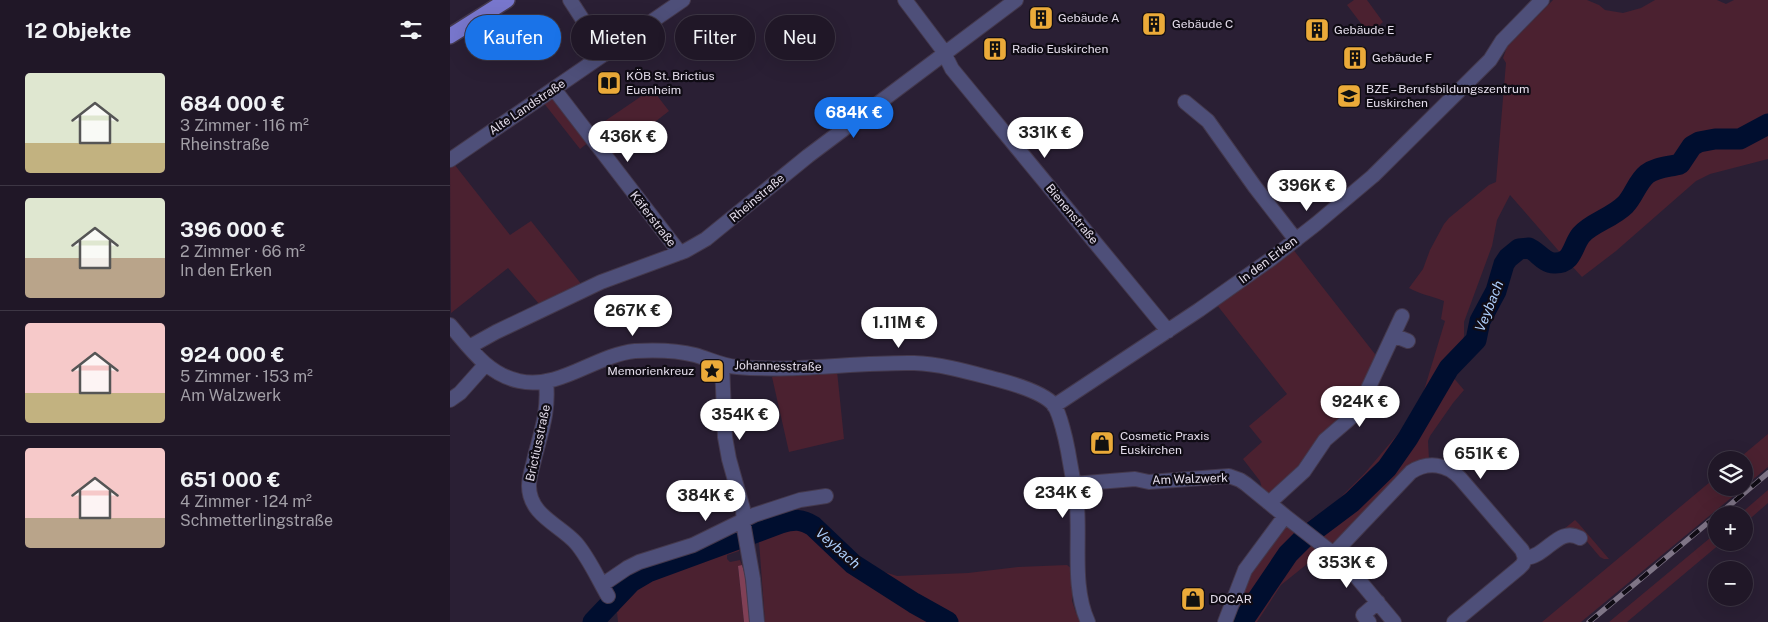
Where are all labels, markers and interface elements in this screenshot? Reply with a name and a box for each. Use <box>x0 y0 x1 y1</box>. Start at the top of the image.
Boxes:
building icon: Gebäude A <box>1028 5 1054 31</box>
place label: Gebäude A <box>1058 11 1120 25</box>
building icon: Gebäude C <box>1141 11 1167 37</box>
chip: Kaufen <box>465 15 561 60</box>
chip: Mieten <box>571 15 665 60</box>
chip: Filter <box>675 15 755 60</box>
chip: Neu <box>765 15 835 60</box>
icon: filters <box>397 16 425 44</box>
place label: Gebäude C <box>1172 17 1233 31</box>
building icon: Gebäude E <box>1304 17 1330 43</box>
text: 12 Objekte <box>25 18 131 43</box>
place label: Gebäude E <box>1334 23 1395 37</box>
building icon: Radio Euskirchen <box>982 36 1008 62</box>
place label: Radio Euskirchen <box>1012 42 1108 56</box>
building icon: Gebäude F <box>1342 45 1368 71</box>
place label: Gebäude F <box>1372 51 1432 65</box>
place label: KÖB St. Brictius Euenheim <box>626 69 715 97</box>
library icon: KÖB St. Brictius Euenheim <box>596 70 622 96</box>
street label: Alte Landstraße <box>486 76 568 138</box>
place label: BZE – Berufsbildungszentrum Euskirchen <box>1366 82 1529 110</box>
school or university icon: BZE – Berufsbildungszentrum Euskirchen <box>1336 83 1362 109</box>
text: 684 000 € <box>180 91 285 116</box>
icon: home <box>65 93 125 153</box>
pin: 684K € <box>813 96 895 139</box>
text: 684K € <box>825 103 883 122</box>
text: 3 Zimmer · 116 m² <box>180 116 309 135</box>
pin: 331K € <box>1004 116 1086 159</box>
pin: 436K € <box>587 120 669 163</box>
text: 331K € <box>1018 123 1072 142</box>
text: 436K € <box>599 127 657 146</box>
text: Rheinstraße <box>180 135 270 154</box>
pin: 396K € <box>1266 170 1348 212</box>
street label: Rheinstraße <box>727 171 787 225</box>
text: 396K € <box>1278 176 1336 195</box>
street label: Bienenstraße <box>1043 181 1101 247</box>
street label: Käferstraße <box>627 189 679 250</box>
text: 396 000 € <box>180 217 285 242</box>
icon: home <box>65 218 125 278</box>
street label: In den Erken <box>1236 234 1300 286</box>
text: 2 Zimmer · 66 m² <box>180 242 305 261</box>
text: In den Erken <box>180 261 272 280</box>
water label: Veybach <box>1472 278 1506 334</box>
pin: 267K € <box>592 294 674 337</box>
text: 267K € <box>605 301 661 320</box>
pin: 1.11M € <box>853 306 945 349</box>
text: 1.11M € <box>872 313 926 332</box>
text: 924 000 € <box>180 342 285 367</box>
icon: home <box>65 343 125 403</box>
place icon: Memorienkreuz <box>699 358 725 384</box>
street label: Johannesstraße <box>734 358 822 374</box>
place label: Memorienkreuz <box>607 364 694 378</box>
text: 5 Zimmer · 153 m² <box>180 367 313 386</box>
text: Am Walzwerk <box>180 386 281 405</box>
pin: 924K € <box>1319 386 1401 428</box>
text: 924K € <box>1332 392 1388 411</box>
pin: 354K € <box>699 398 781 441</box>
street label: Brictiusstraße <box>523 403 553 483</box>
text: 354K € <box>711 405 769 424</box>
place label: Cosmetic Praxis Euskirchen <box>1120 429 1209 457</box>
shop icon: Cosmetic Praxis Euskirchen <box>1089 430 1115 456</box>
pin: 651K € <box>1440 438 1522 480</box>
text: 651K € <box>1454 444 1508 463</box>
map controls <box>1708 451 1753 606</box>
button: layers <box>1708 451 1753 496</box>
text: 651 000 € <box>180 467 281 492</box>
icon: home <box>65 468 125 528</box>
street label: Am Walzwerk <box>1152 471 1228 487</box>
pin: 234K € <box>1022 476 1104 519</box>
pin: 384K € <box>665 480 747 522</box>
text: 234K € <box>1035 483 1091 502</box>
text: 384K € <box>677 486 735 505</box>
text: 4 Zimmer · 124 m² <box>180 492 312 511</box>
button: + <box>1708 506 1753 551</box>
text: Schmetterlingstraße <box>180 511 333 530</box>
water label: Veybach <box>813 524 864 572</box>
pin: 353K € <box>1306 546 1388 589</box>
text: 353K € <box>1318 553 1376 572</box>
button: − <box>1708 561 1753 606</box>
shop icon: DOCAR <box>1180 586 1206 612</box>
place label: DOCAR <box>1210 592 1252 606</box>

